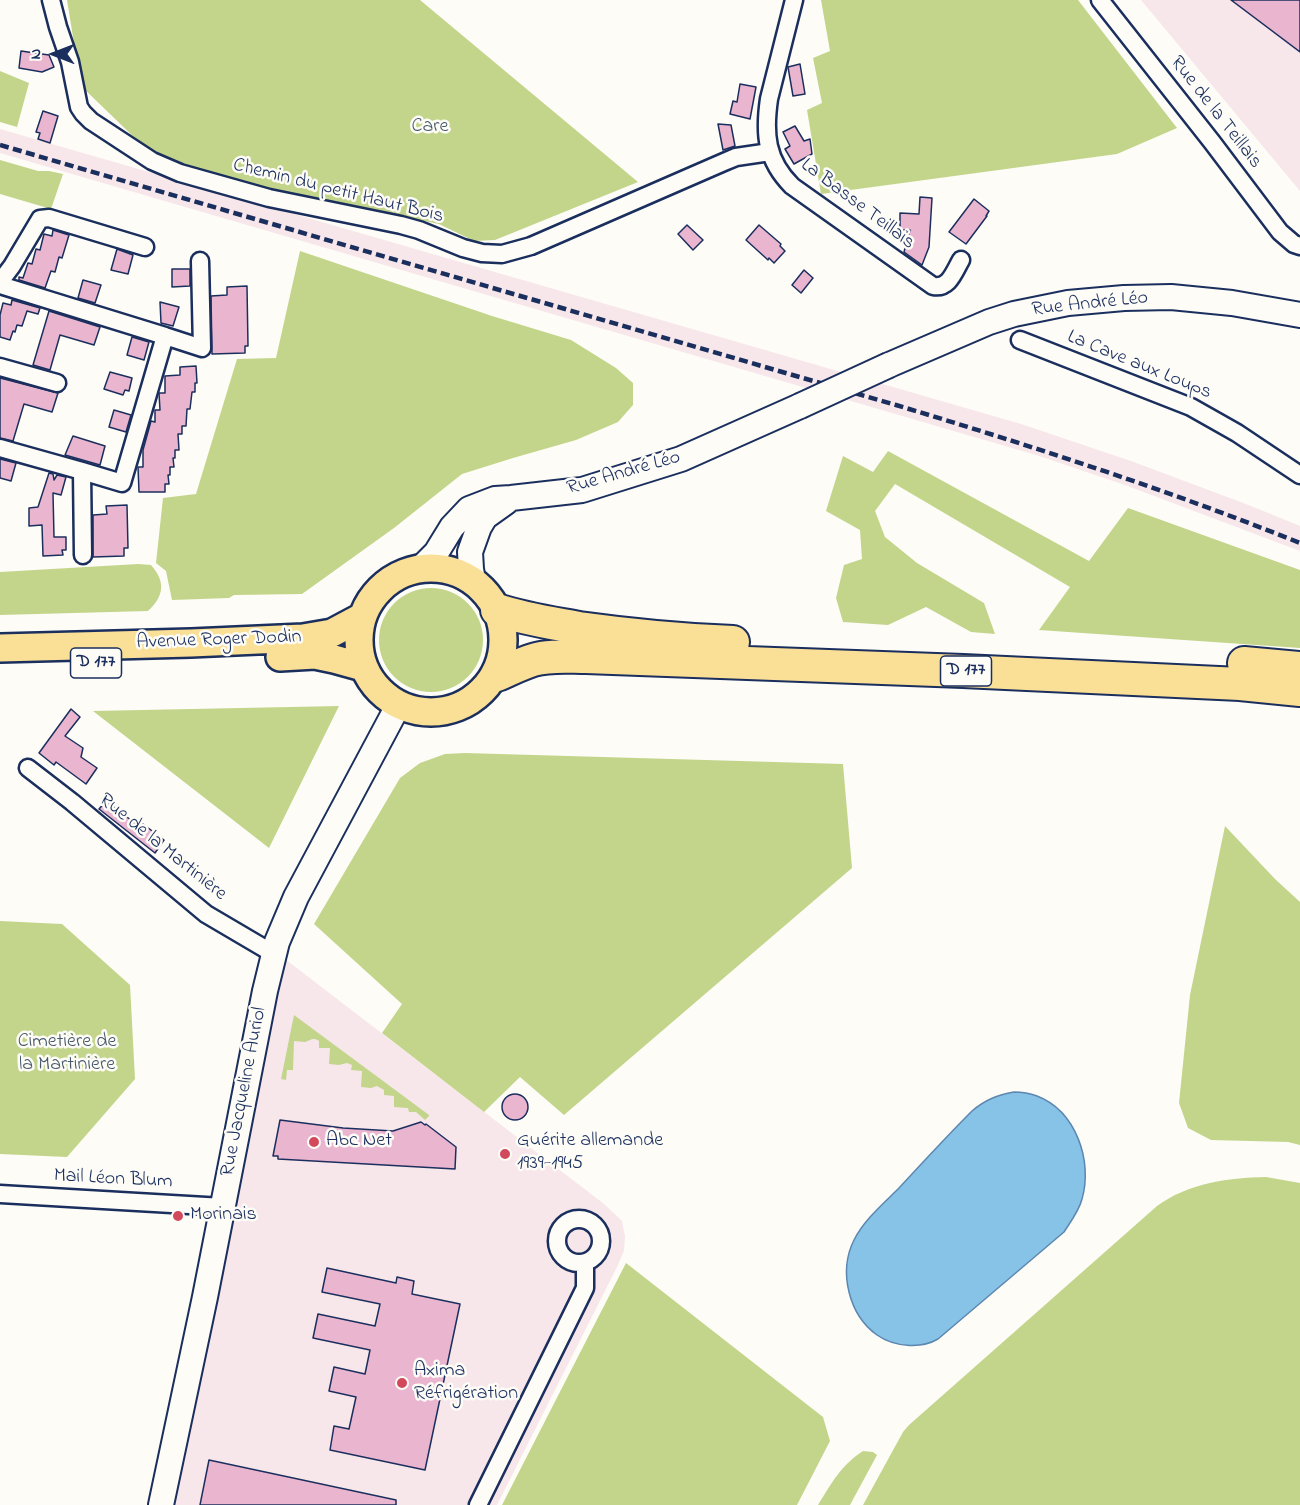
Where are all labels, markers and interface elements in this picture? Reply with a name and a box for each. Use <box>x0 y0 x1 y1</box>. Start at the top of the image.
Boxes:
north arrow <box>24 24 84 84</box>
text: N <box>24 49 48 59</box>
street label: Rue de la Teillais <box>1164 52 1266 174</box>
park label: Care <box>412 116 448 140</box>
street label: Chemin du petit Haut Bois <box>230 154 446 230</box>
street label: La Basse Teillais <box>795 154 919 256</box>
street label: Rue André Léo <box>1031 287 1149 323</box>
street label: La Cave aux Loups <box>1063 326 1215 406</box>
street label: Rue André Léo <box>565 446 683 502</box>
street label: Avenue Roger Dodin <box>136 626 302 656</box>
road number: D 177 <box>70 648 122 678</box>
road number: D 177 <box>940 656 992 686</box>
street label: Rue de la Martinière <box>93 789 231 907</box>
street label: Rue Jacqueline Auriol <box>217 1005 273 1179</box>
park label: Cimetière de la Martinière <box>18 1031 116 1078</box>
place label: Abc Net <box>326 1130 392 1154</box>
place label: Guérite allemande 1939-1945 <box>517 1130 663 1177</box>
marker: Abc Net <box>307 1135 321 1149</box>
marker: Guérite allemande 1939-1945 <box>498 1147 512 1161</box>
street label: Mail Léon Blum <box>53 1165 173 1195</box>
place label: Morinais <box>190 1204 257 1228</box>
marker: Morinais <box>171 1209 185 1223</box>
place label: Axima Réfrigération <box>414 1360 518 1407</box>
marker: Axima Réfrigération <box>395 1376 409 1390</box>

